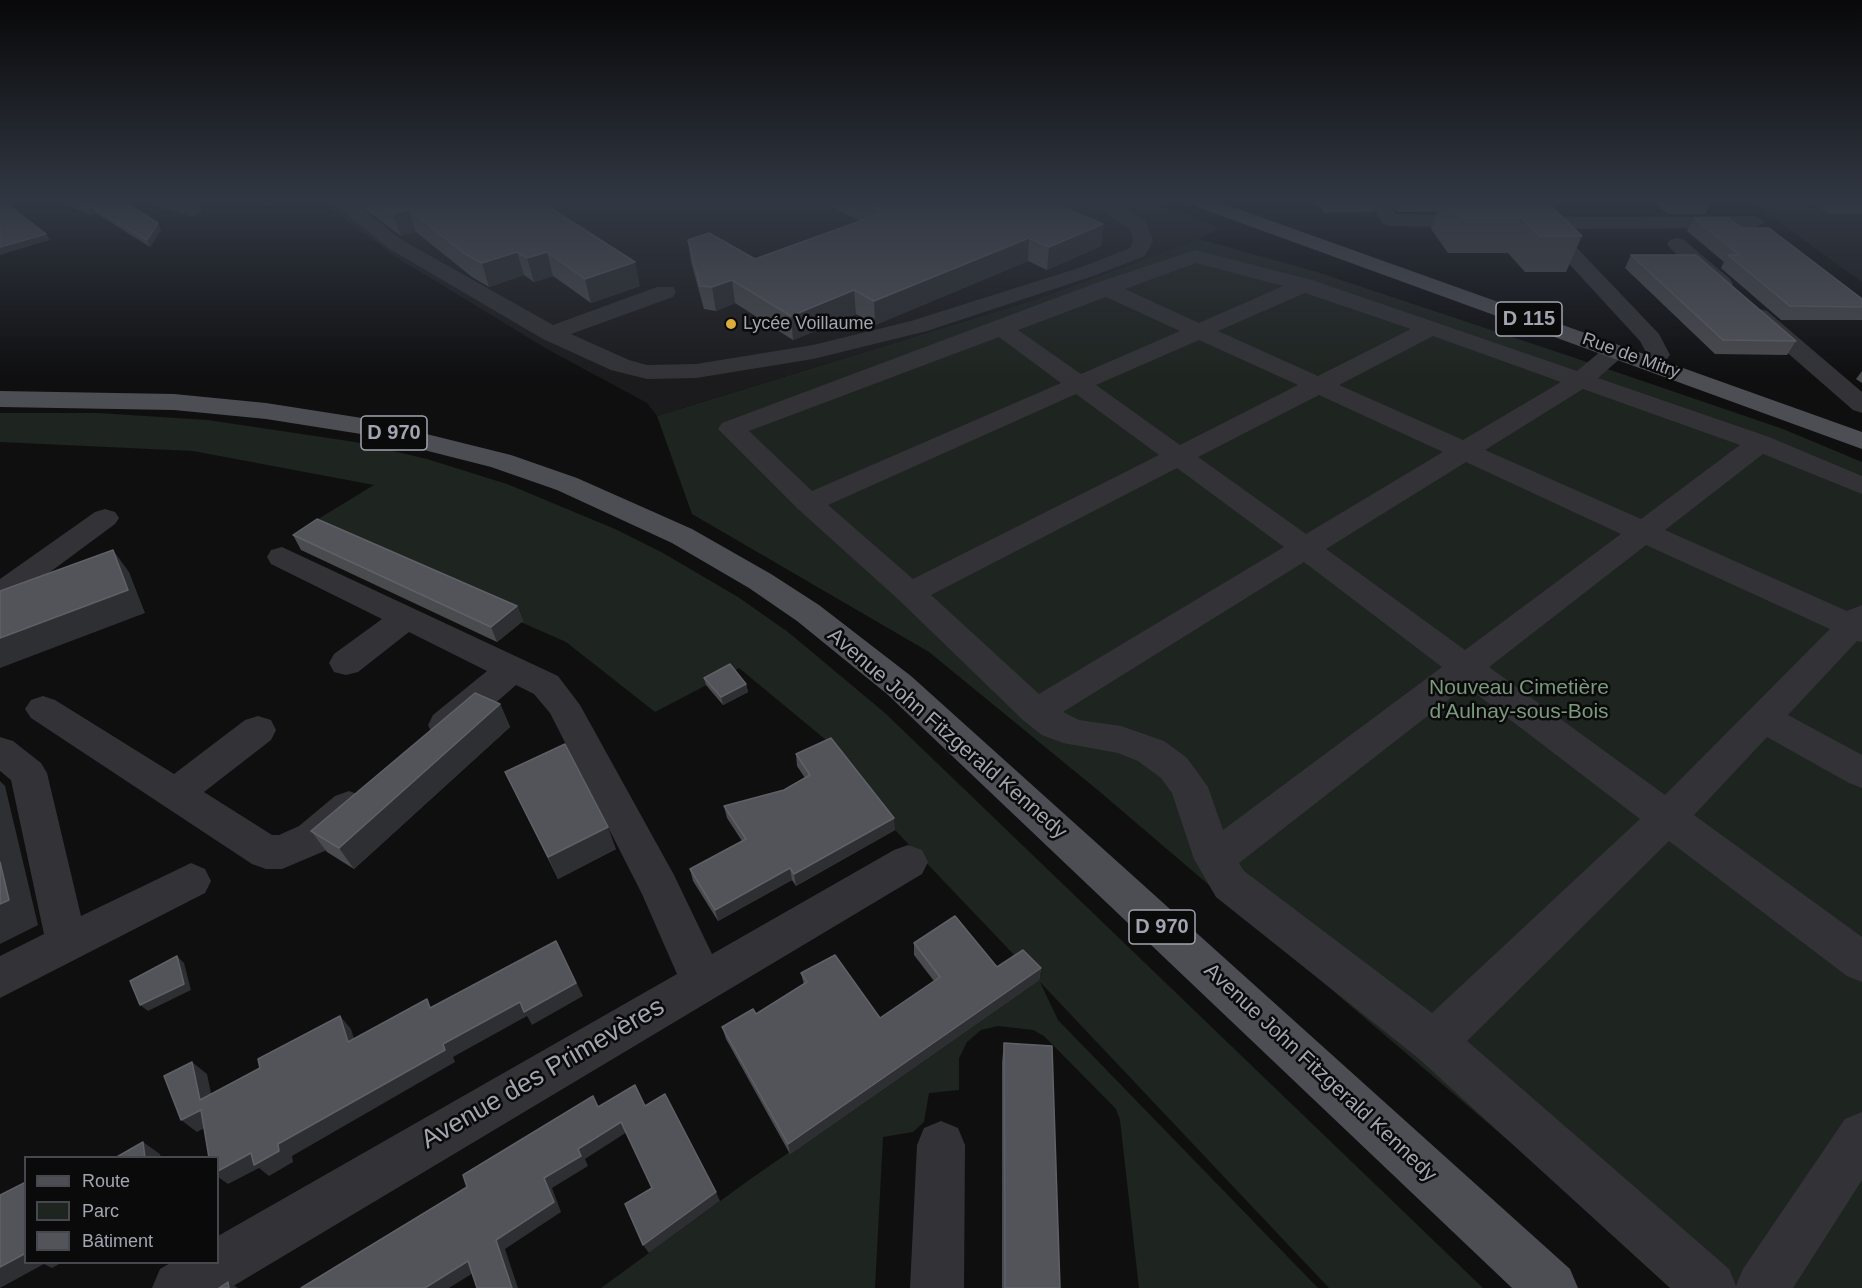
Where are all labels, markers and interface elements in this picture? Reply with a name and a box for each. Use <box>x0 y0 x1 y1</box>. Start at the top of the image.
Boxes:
road number: D 115 <box>1496 302 1562 336</box>
place label: Lycée Voillaume <box>743 313 873 335</box>
marker: Lycée Voillaume <box>724 317 738 331</box>
street label: Rue de Mitry <box>1579 328 1683 384</box>
road number: D 970 <box>361 416 427 450</box>
street label: Avenue John Fitzgerald Kennedy <box>822 623 1072 845</box>
park label: Nouveau Cimetière d'Aulnay-sous-Bois <box>1429 675 1609 725</box>
road number: D 970 <box>1129 910 1195 944</box>
street label: Avenue John Fitzgerald Kennedy <box>1198 958 1442 1188</box>
street label: Avenue des Primevères <box>416 992 670 1156</box>
legend <box>24 1156 219 1264</box>
text: Route <box>82 1171 130 1191</box>
text: Parc <box>82 1201 119 1221</box>
text: Bâtiment <box>82 1231 153 1251</box>

